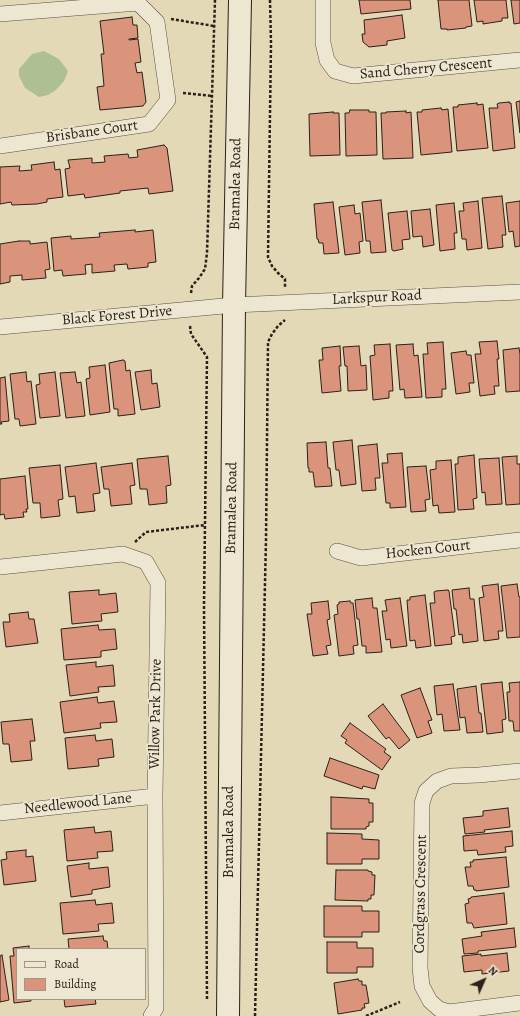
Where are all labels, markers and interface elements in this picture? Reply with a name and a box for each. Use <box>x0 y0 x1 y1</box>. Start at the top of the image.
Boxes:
street label: Sand Cherry Crescent <box>359 54 493 84</box>
street label: Brisbane Court <box>45 117 139 147</box>
street label: Bramalea Road <box>226 138 246 230</box>
street label: Larkspur Road <box>332 287 422 309</box>
street label: Black Forest Drive <box>61 302 173 330</box>
street label: Bramalea Road <box>222 462 242 554</box>
street label: Hocken Court <box>385 537 471 563</box>
street label: Willow Park Drive <box>146 659 166 769</box>
street label: Bramalea Road <box>220 786 238 878</box>
street label: Needlewood Lane <box>23 789 133 819</box>
street label: Cordgrass Crescent <box>411 834 431 954</box>
legend <box>16 948 146 1000</box>
text: Road <box>54 956 79 972</box>
north arrow <box>464 960 504 1000</box>
text: N <box>485 963 501 979</box>
text: Building <box>54 976 96 992</box>

